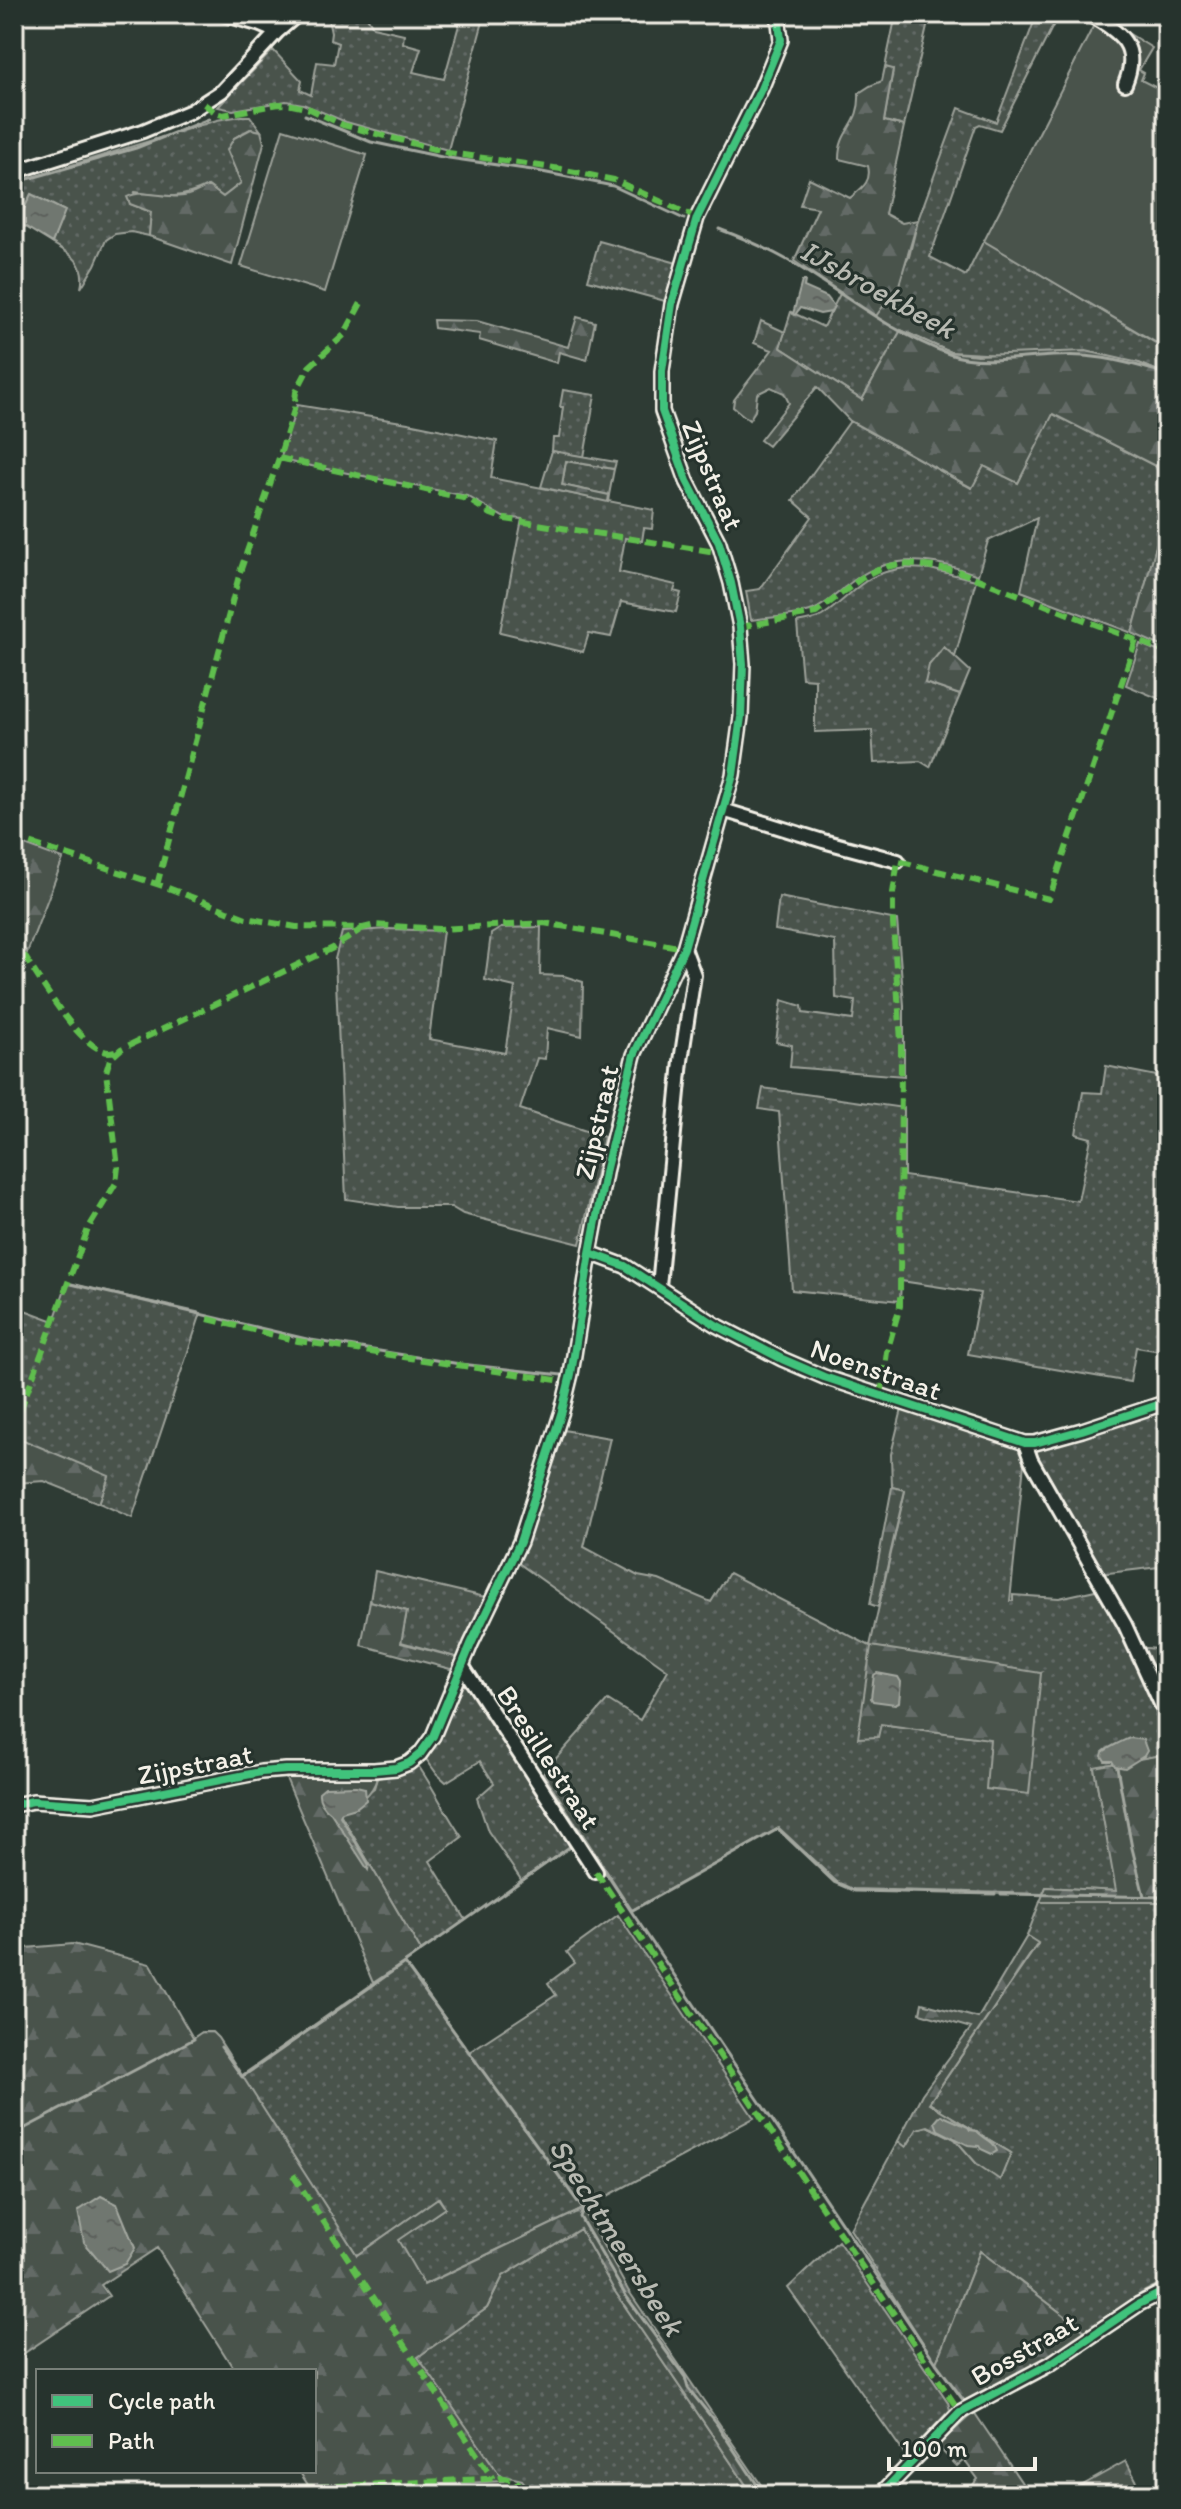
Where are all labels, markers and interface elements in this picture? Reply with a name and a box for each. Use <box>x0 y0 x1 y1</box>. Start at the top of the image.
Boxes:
water label: IJsbroekbeek <box>794 231 963 347</box>
street label: Zijpstraat <box>675 415 751 535</box>
street label: Zijpstraat <box>566 1061 626 1183</box>
street label: Noenstraat <box>806 1331 946 1407</box>
street label: Bresillestraat <box>490 1679 608 1835</box>
street label: Zijpstraat <box>135 1736 255 1792</box>
water label: Spechtmeersbeek <box>542 2131 693 2344</box>
street label: Bosstraat <box>964 2305 1084 2393</box>
legend <box>36 2369 316 2473</box>
text: Cycle path <box>108 2386 215 2415</box>
scale bar <box>889 2421 1035 2471</box>
text: Path <box>108 2426 155 2455</box>
text: 100 m <box>901 2434 967 2463</box>

